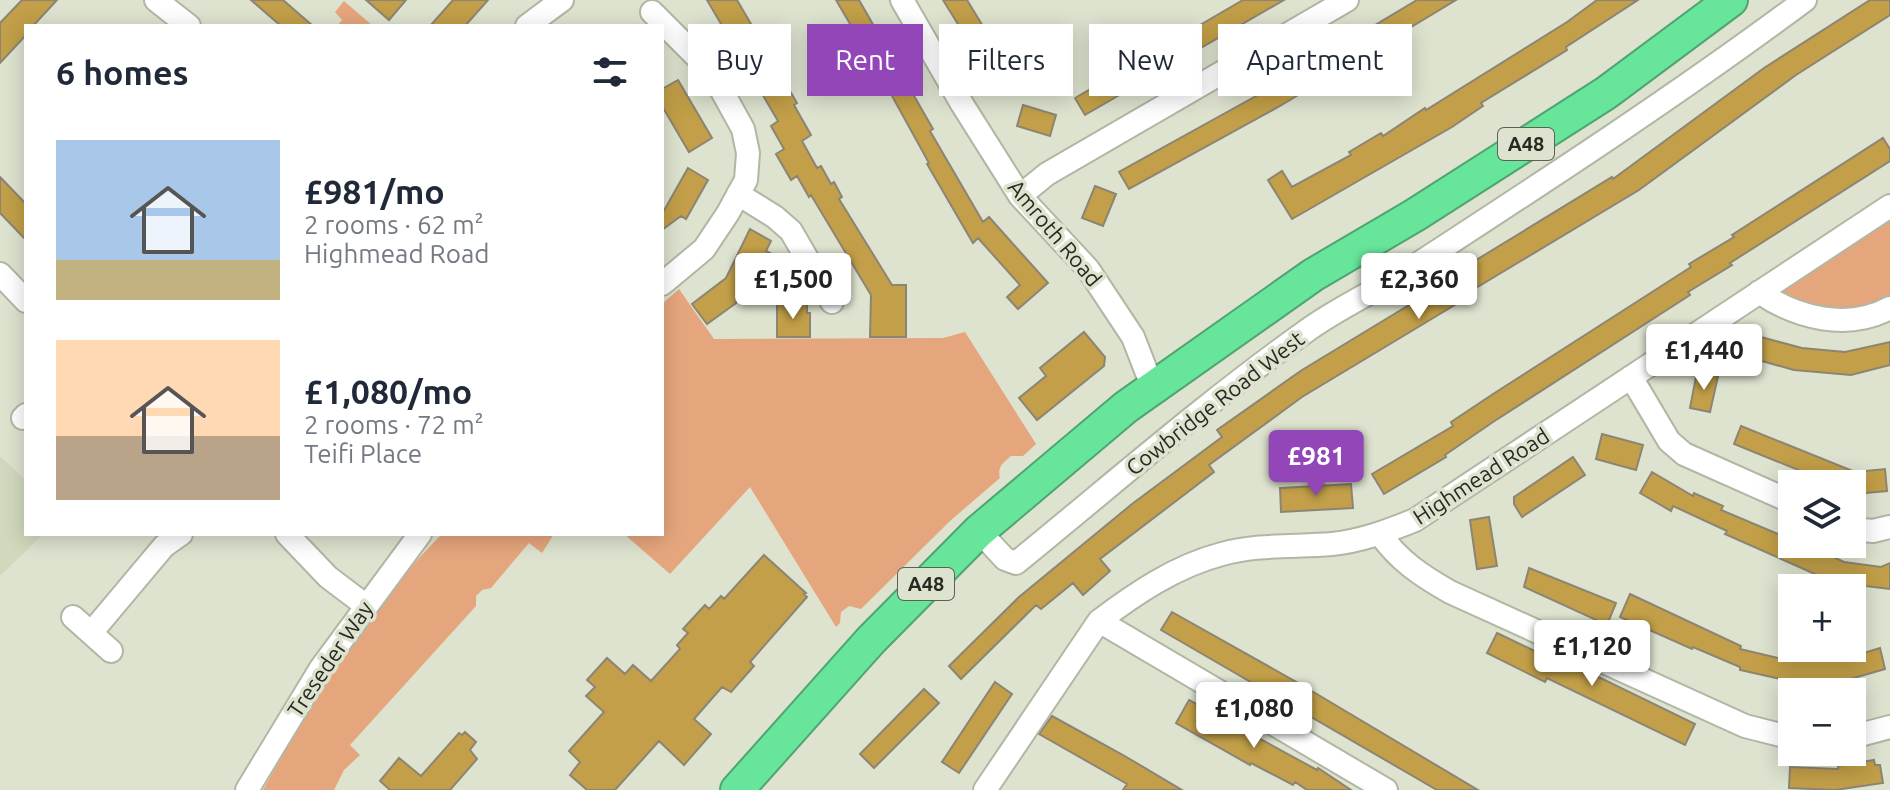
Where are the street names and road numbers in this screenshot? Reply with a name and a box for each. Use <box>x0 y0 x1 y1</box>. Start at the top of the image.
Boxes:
road number: A48 <box>1498 128 1554 160</box>
street label: Amroth Road <box>1004 174 1107 291</box>
street label: Cowbridge Road West <box>1121 325 1309 480</box>
street label: Highmead Road <box>1408 422 1553 529</box>
road number: A48 <box>898 568 954 600</box>
street label: Treseder Way <box>282 596 378 721</box>

